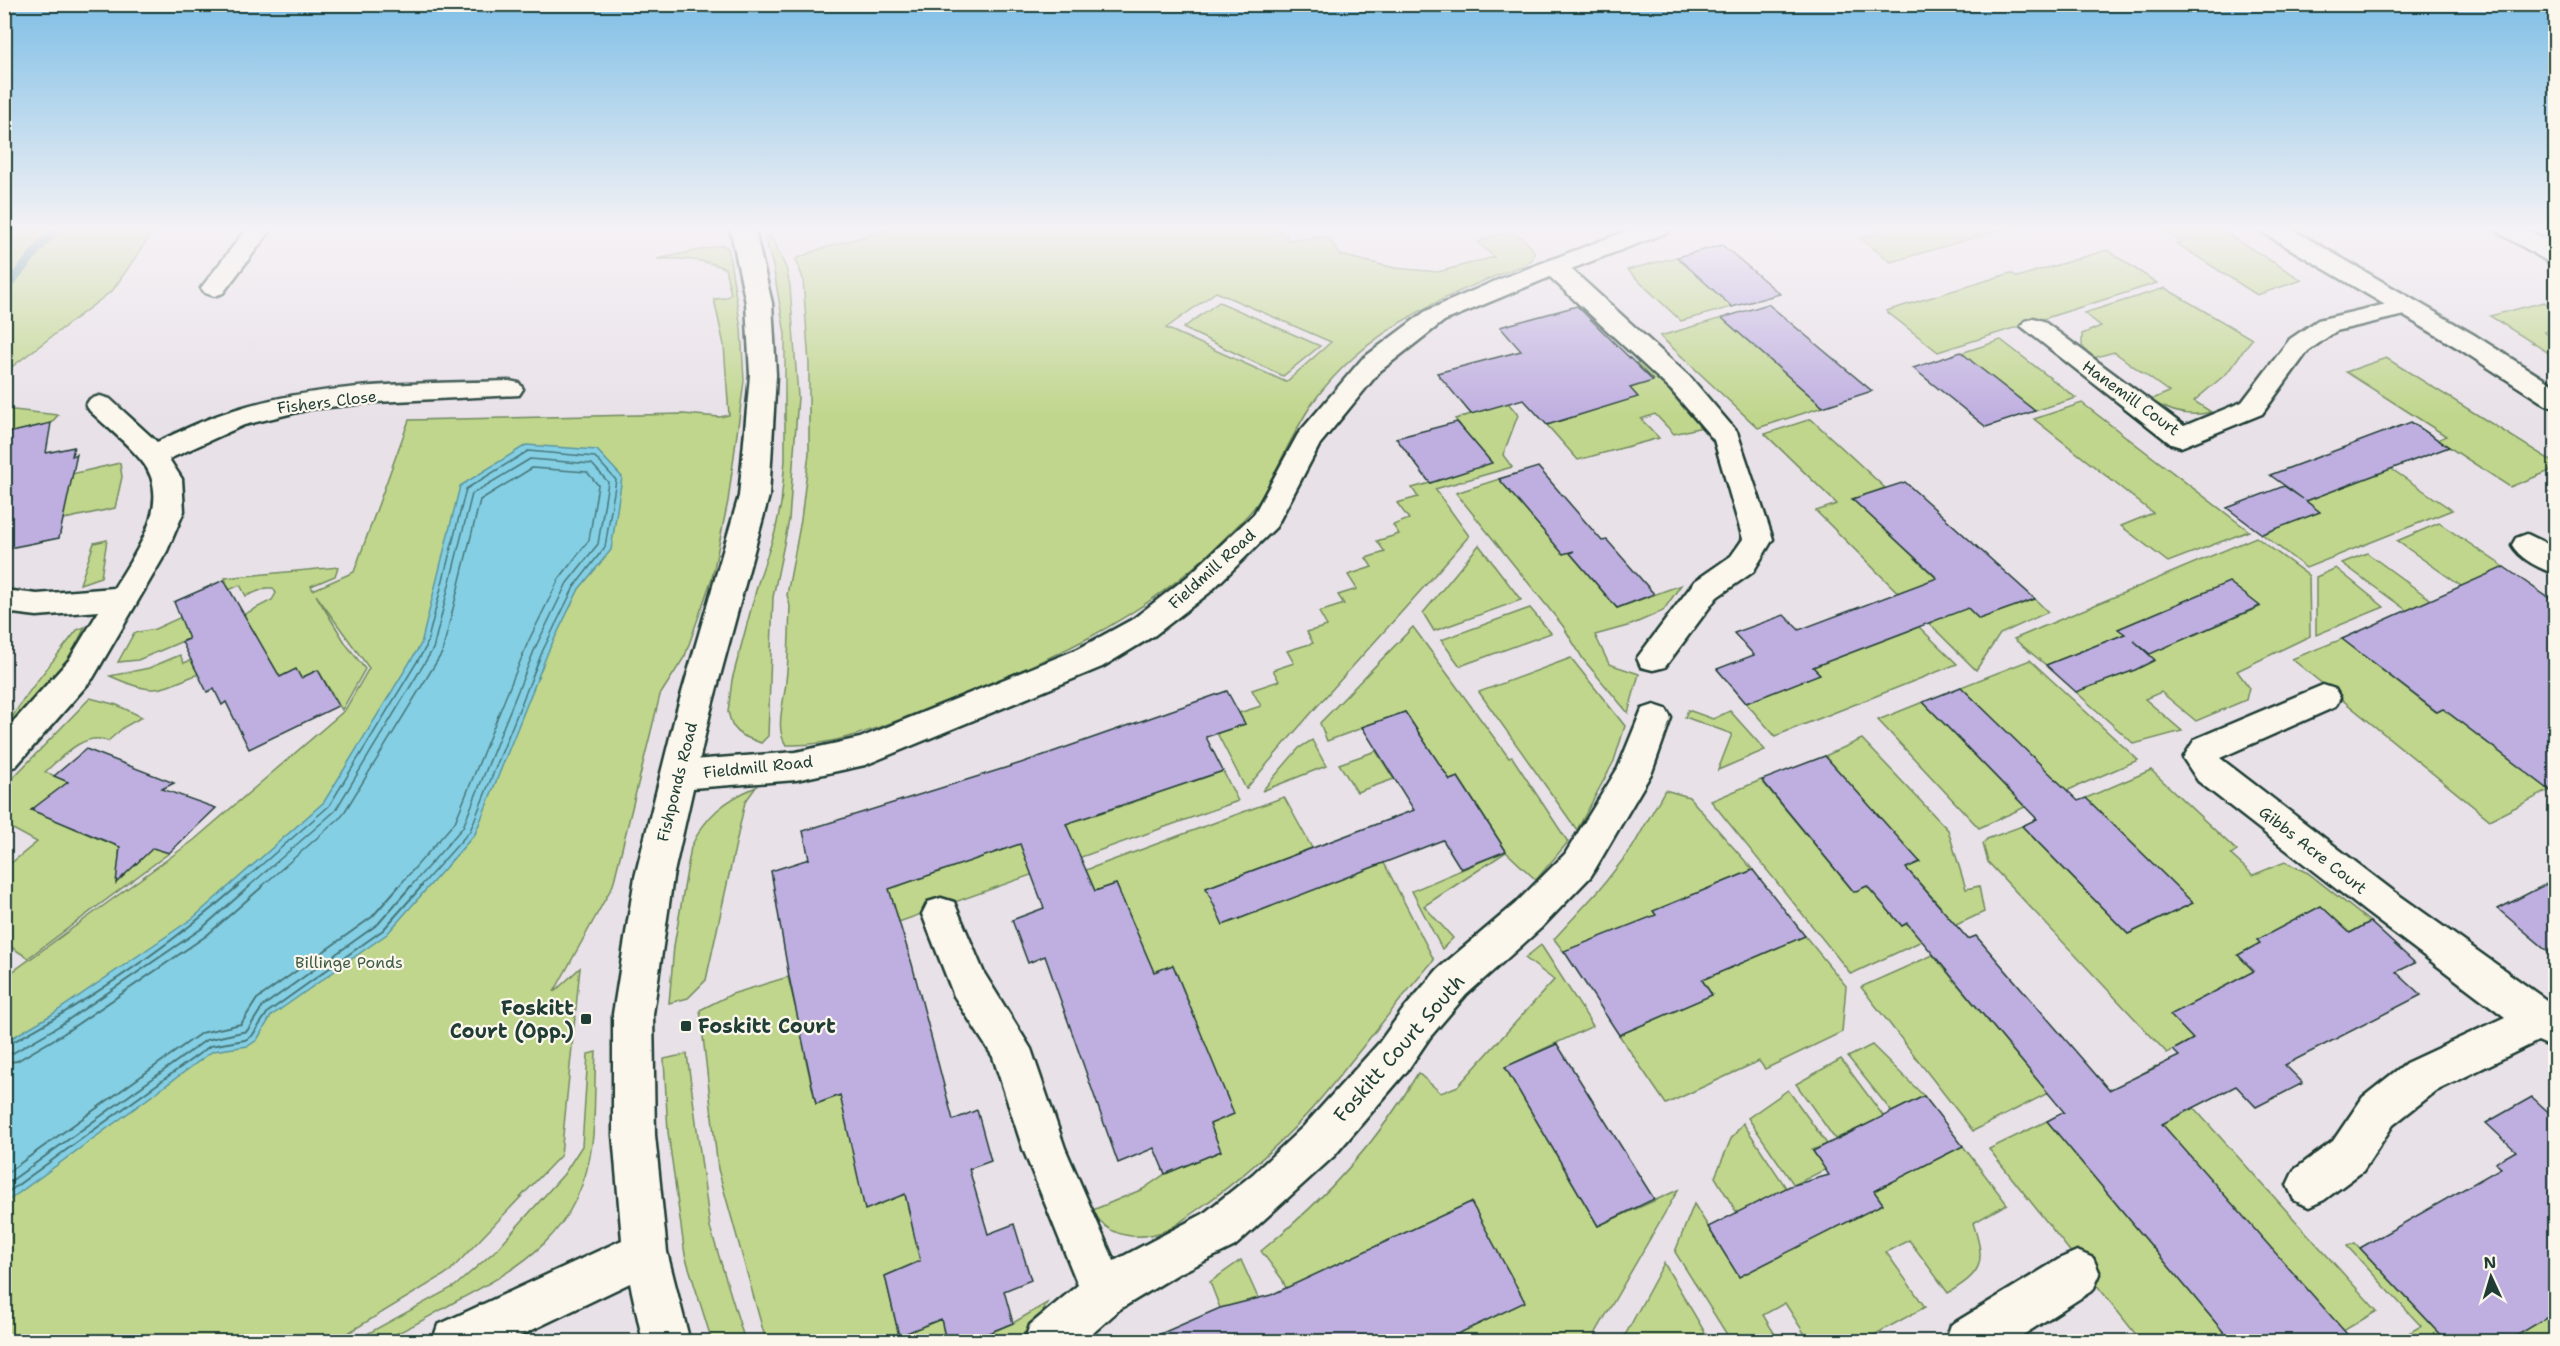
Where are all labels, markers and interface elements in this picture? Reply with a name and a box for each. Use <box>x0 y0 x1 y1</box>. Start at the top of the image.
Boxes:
street label: Hanemill Court <box>2078 356 2184 440</box>
street label: Fishers Close <box>276 385 378 419</box>
street label: Fieldmill Road <box>1164 524 1260 614</box>
street label: Fishponds Road <box>652 720 702 844</box>
street label: Fieldmill Road <box>702 751 814 783</box>
street label: Gibbs Acre Court <box>2255 801 2371 899</box>
park label: Billinge Ponds <box>295 952 403 973</box>
street label: Foskitt Court South <box>1328 969 1470 1127</box>
place label: Foskitt Court (Opp.) <box>450 995 574 1044</box>
marker: Foskitt Court (Opp.) <box>579 1012 593 1026</box>
place label: Foskitt Court <box>698 1013 836 1039</box>
marker: Foskitt Court <box>679 1019 693 1033</box>
north arrow <box>2461 1247 2521 1307</box>
text: N <box>2483 1252 2497 1273</box>

